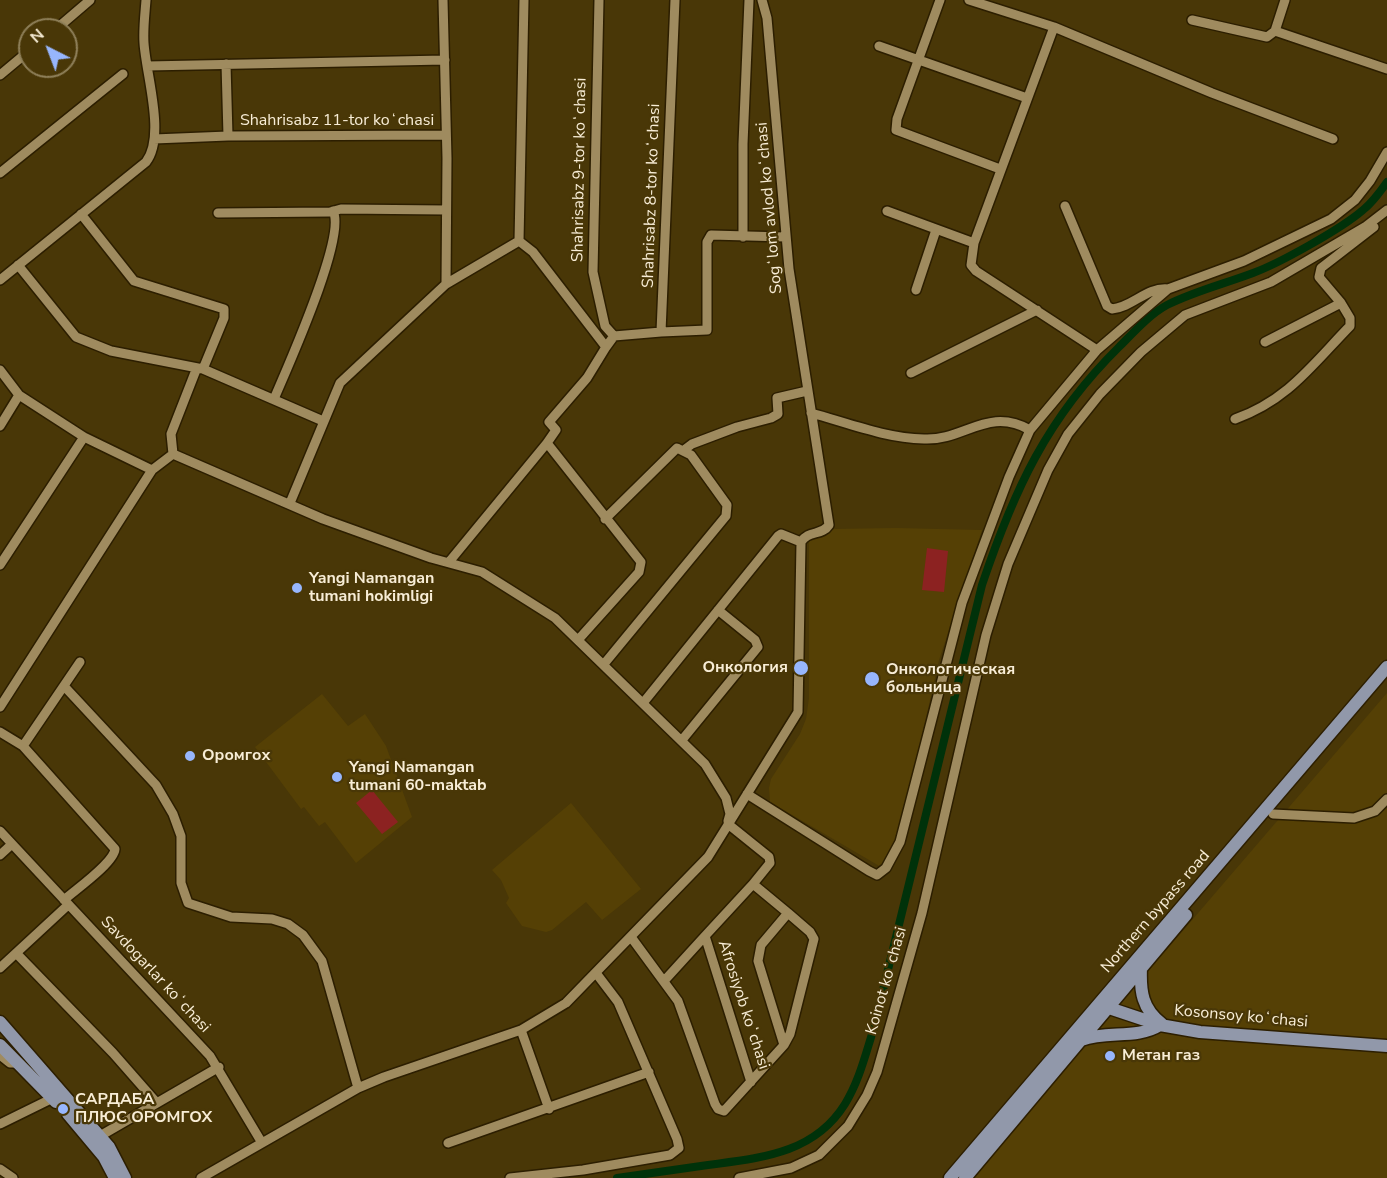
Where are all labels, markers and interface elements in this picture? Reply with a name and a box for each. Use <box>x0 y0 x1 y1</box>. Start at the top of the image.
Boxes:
north arrow <box>18 18 78 78</box>
text: N <box>25 24 49 48</box>
street label: Shahrisabz 9-tor koʻchasi <box>569 78 591 262</box>
street label: Shahrisabz 8-tor koʻchasi <box>639 103 665 289</box>
street label: Shahrisabz 11-tor koʻchasi <box>240 111 434 131</box>
street label: Sogʻlom avlod koʻchasi <box>753 121 787 295</box>
place label: Yangi Namangan tumani hokimligi <box>309 569 434 607</box>
marker: Yangi Namangan tumani hokimligi <box>290 581 304 595</box>
place label: Онкология <box>703 658 788 678</box>
marker: Онкология <box>792 659 810 677</box>
place label: Онкологическая больница <box>886 660 1015 698</box>
marker: Онкологическая больница <box>863 670 881 688</box>
place label: Оромгох <box>202 746 270 766</box>
marker: Оромгох <box>183 749 197 763</box>
place label: Yangi Namangan tumani 60-maktab <box>349 758 487 796</box>
marker: Yangi Namangan tumani 60-maktab <box>330 770 344 784</box>
street label: Northern bypass road <box>1098 847 1214 977</box>
street label: Savdogarlar koʻchasi <box>96 913 214 1037</box>
street label: Koinot koʻchasi <box>862 925 912 1037</box>
street label: Afrosiyob koʻchasi <box>713 938 773 1072</box>
street label: Kosonsoy koʻchasi <box>1173 1002 1309 1032</box>
place label: Метан газ <box>1122 1046 1200 1066</box>
marker: Метан газ <box>1103 1049 1117 1063</box>
place label: САРДАБА ПЛЮС ОРОМГОХ <box>75 1090 212 1128</box>
marker: САРДАБА ПЛЮС ОРОМГОХ <box>56 1102 70 1116</box>

